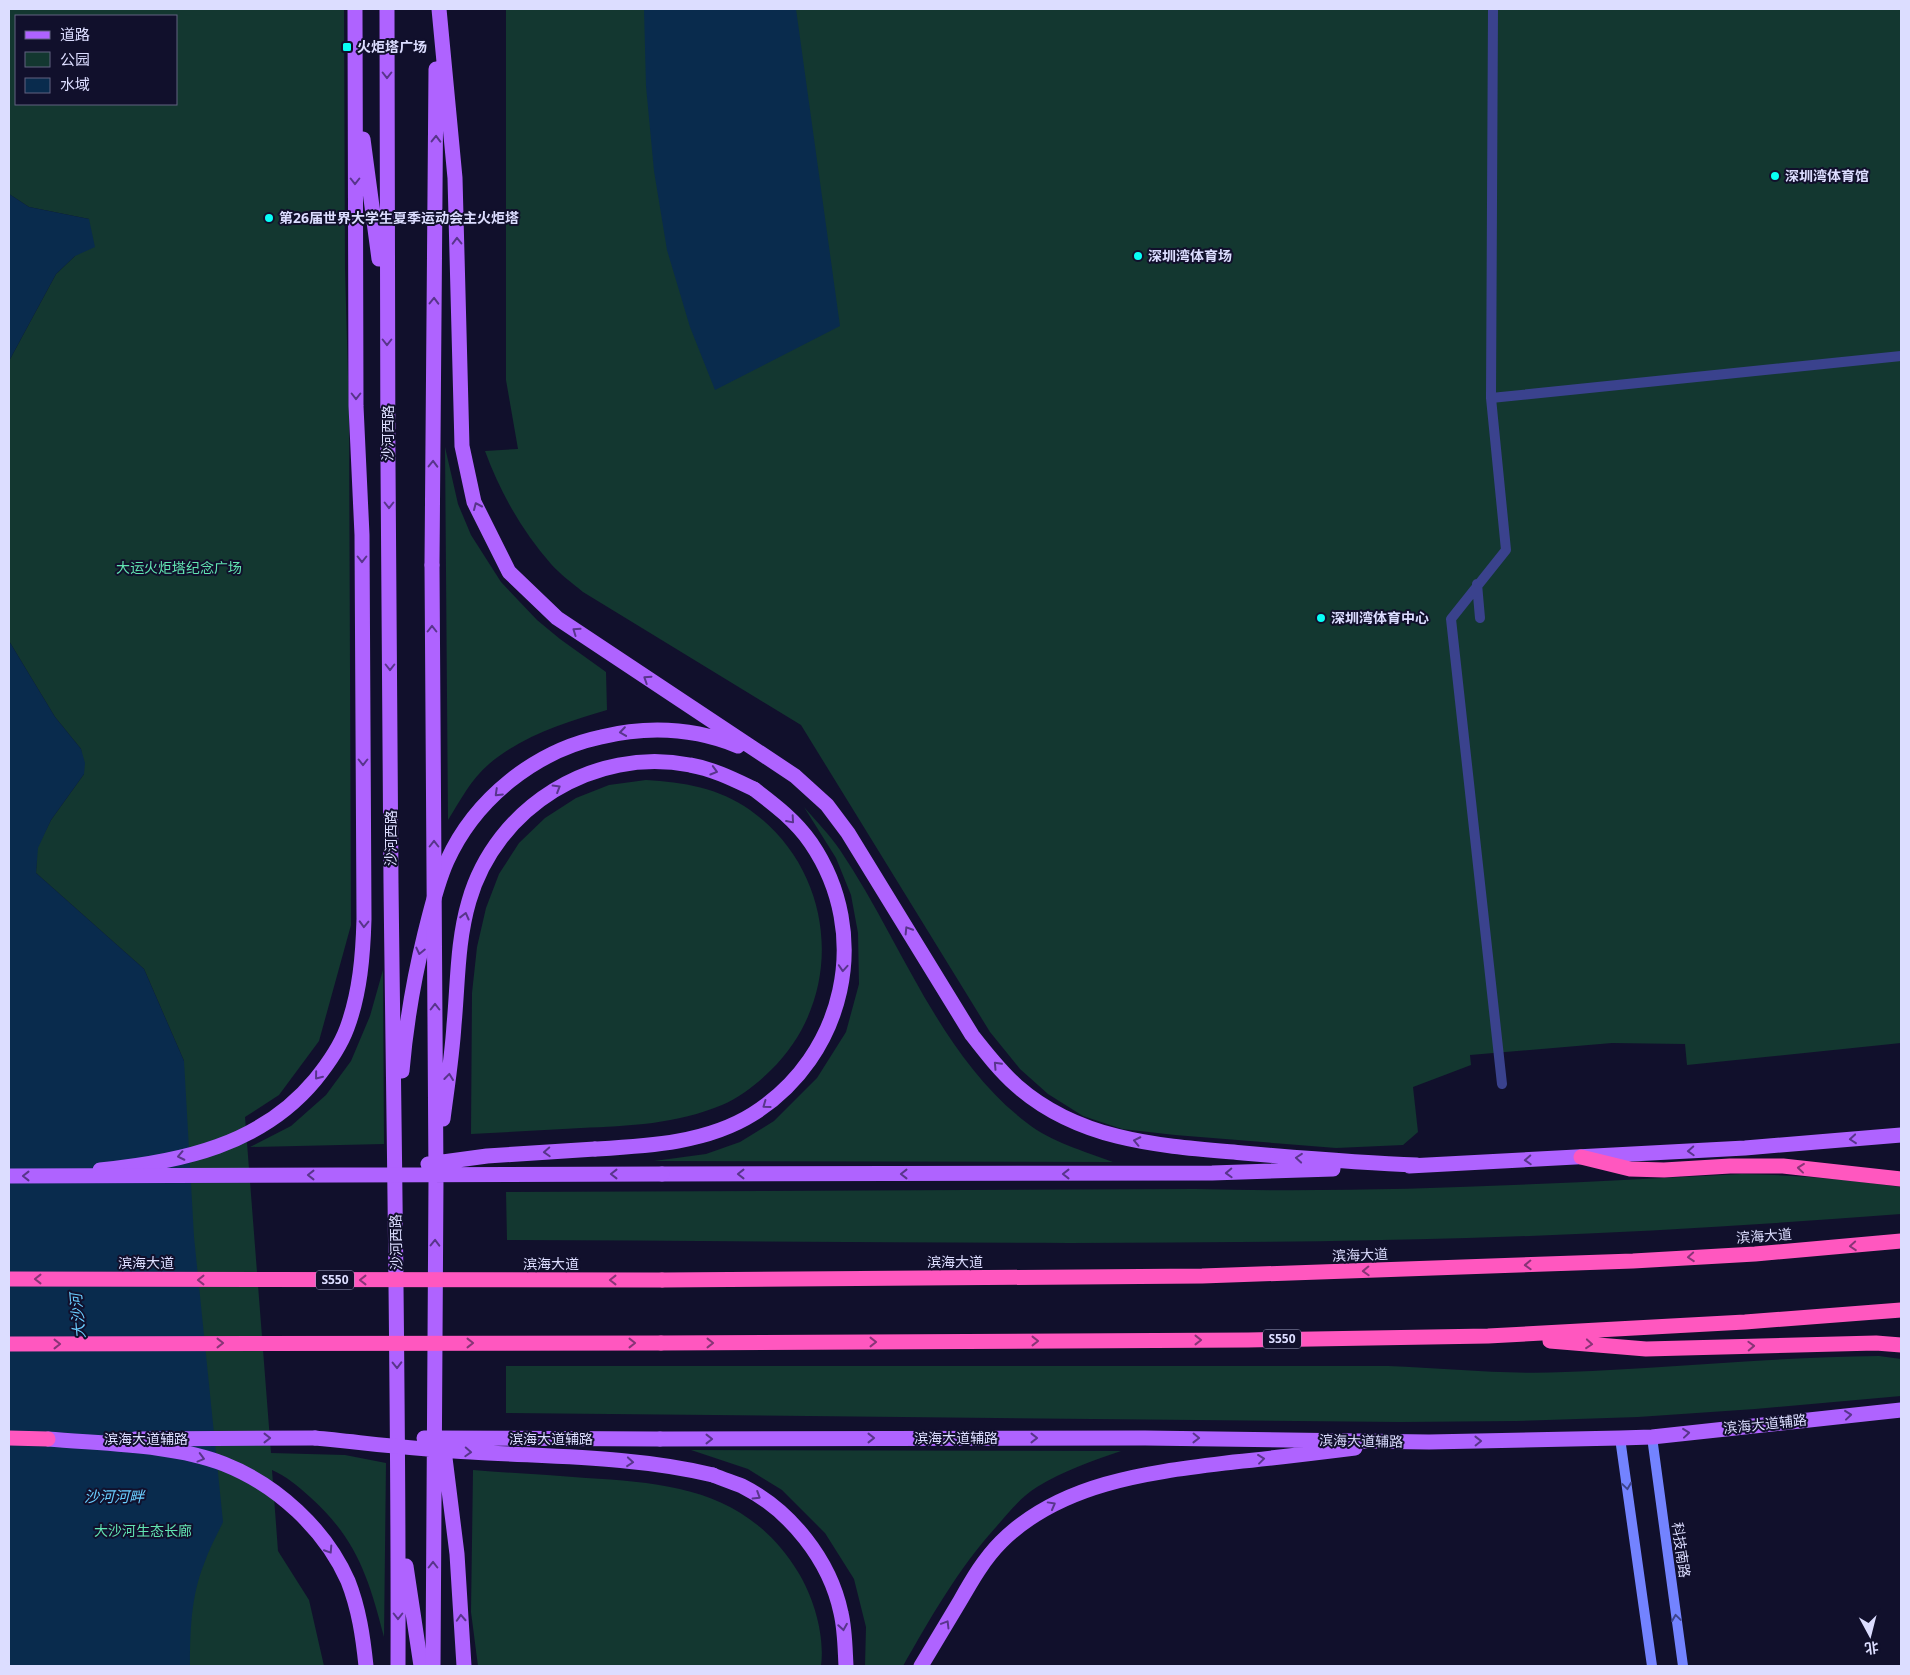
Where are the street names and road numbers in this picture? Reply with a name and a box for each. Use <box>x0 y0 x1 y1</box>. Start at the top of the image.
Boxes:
street label: 沙河西路 <box>378 405 397 461</box>
street label: 沙河西路 <box>381 810 400 866</box>
street label: 沙河西路 <box>386 1214 405 1270</box>
street label: 滨海大道 <box>1735 1224 1793 1247</box>
street label: 滨海大道 <box>1332 1244 1388 1265</box>
street label: 滨海大道 <box>927 1252 983 1271</box>
street label: 滨海大道 <box>118 1253 174 1272</box>
street label: 滨海大道 <box>523 1254 579 1273</box>
road number: S550 <box>316 1270 354 1290</box>
road number: S550 <box>1263 1330 1301 1348</box>
street label: 滨海大道辅路 <box>1722 1410 1808 1437</box>
street label: 滨海大道辅路 <box>914 1428 998 1447</box>
street label: 滨海大道辅路 <box>104 1429 188 1448</box>
street label: 滨海大道辅路 <box>509 1429 593 1448</box>
street label: 滨海大道辅路 <box>1319 1430 1403 1451</box>
street label: 科技南路 <box>1668 1521 1695 1579</box>

